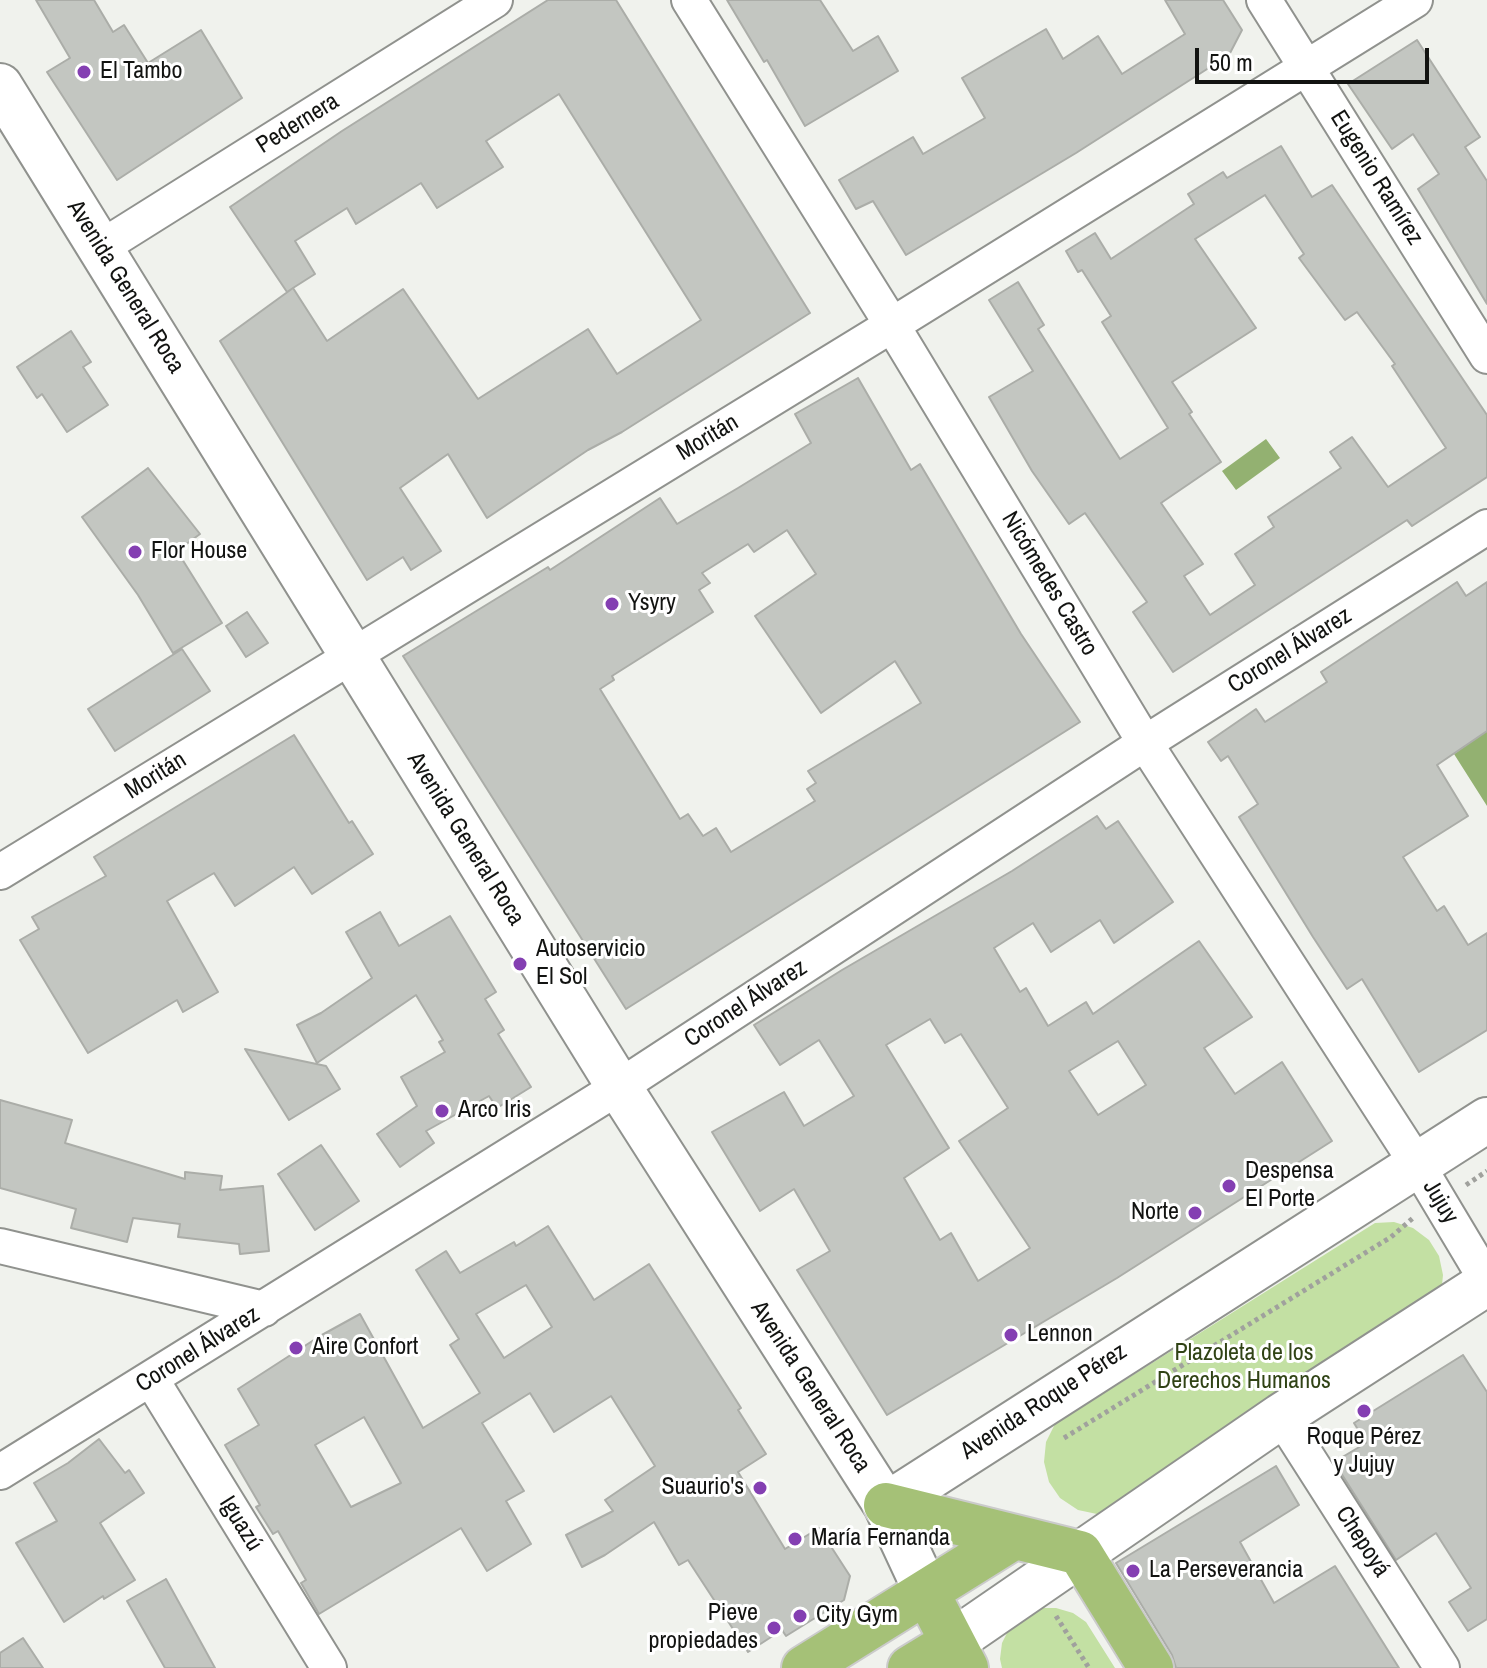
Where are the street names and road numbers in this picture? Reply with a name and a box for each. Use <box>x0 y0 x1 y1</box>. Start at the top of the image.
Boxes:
street label: Pedernera <box>251 87 345 161</box>
street label: Eugenio Ramírez <box>1323 105 1429 251</box>
street label: Avenida General Roca <box>60 195 190 379</box>
street label: Moritán <box>672 408 744 468</box>
street label: Nicómedes Castro <box>995 507 1103 661</box>
street label: Coronel Álvarez <box>1223 602 1357 700</box>
street label: Moritán <box>120 746 192 806</box>
street label: Avenida General Roca <box>400 747 530 931</box>
street label: Coronel Álvarez <box>679 954 813 1054</box>
street label: Jujuy <box>1416 1175 1464 1229</box>
street label: Avenida General Roca <box>744 1296 876 1478</box>
street label: Coronel Álvarez <box>131 1301 265 1399</box>
street label: Avenida Roque Pérez <box>956 1338 1132 1466</box>
street label: Iguazú <box>212 1491 268 1557</box>
street label: Chepoyá <box>1328 1501 1396 1583</box>

